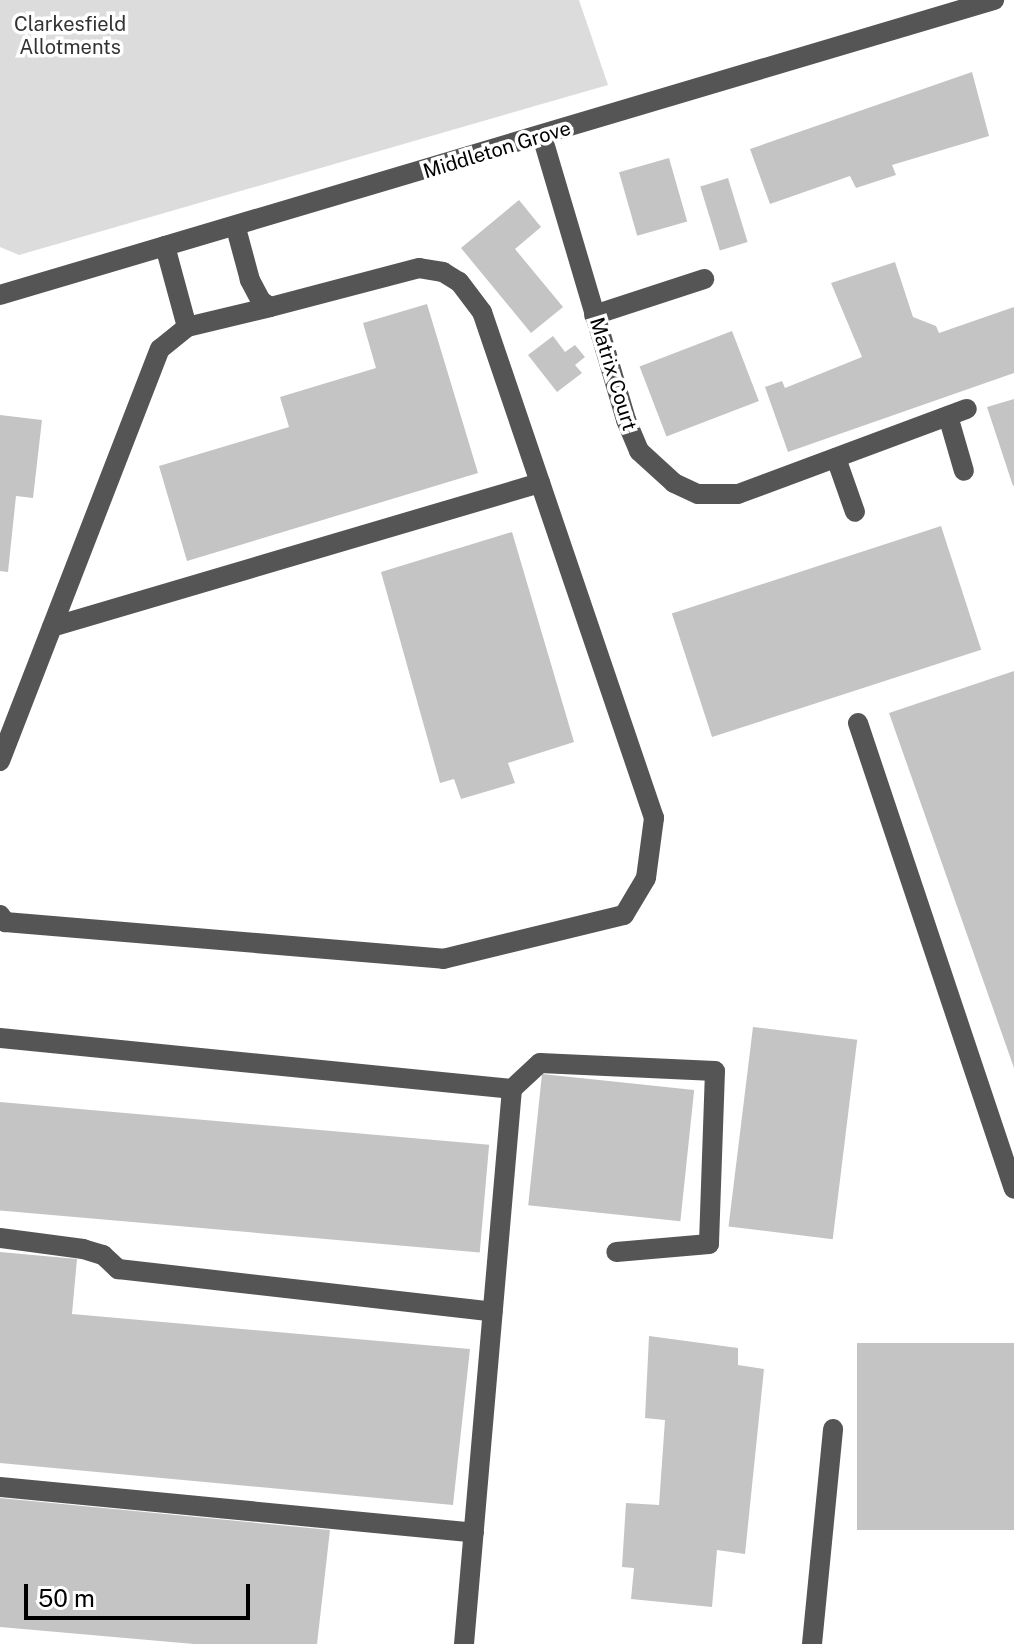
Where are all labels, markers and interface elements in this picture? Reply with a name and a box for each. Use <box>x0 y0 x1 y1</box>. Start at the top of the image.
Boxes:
park label: Clarkesfield Allotments <box>14 13 126 60</box>
street label: Middleton Grove <box>420 116 574 184</box>
street label: Matrix Court <box>584 315 642 433</box>
scale bar <box>28 1568 254 1618</box>
text: 50 m <box>38 1584 95 1612</box>

